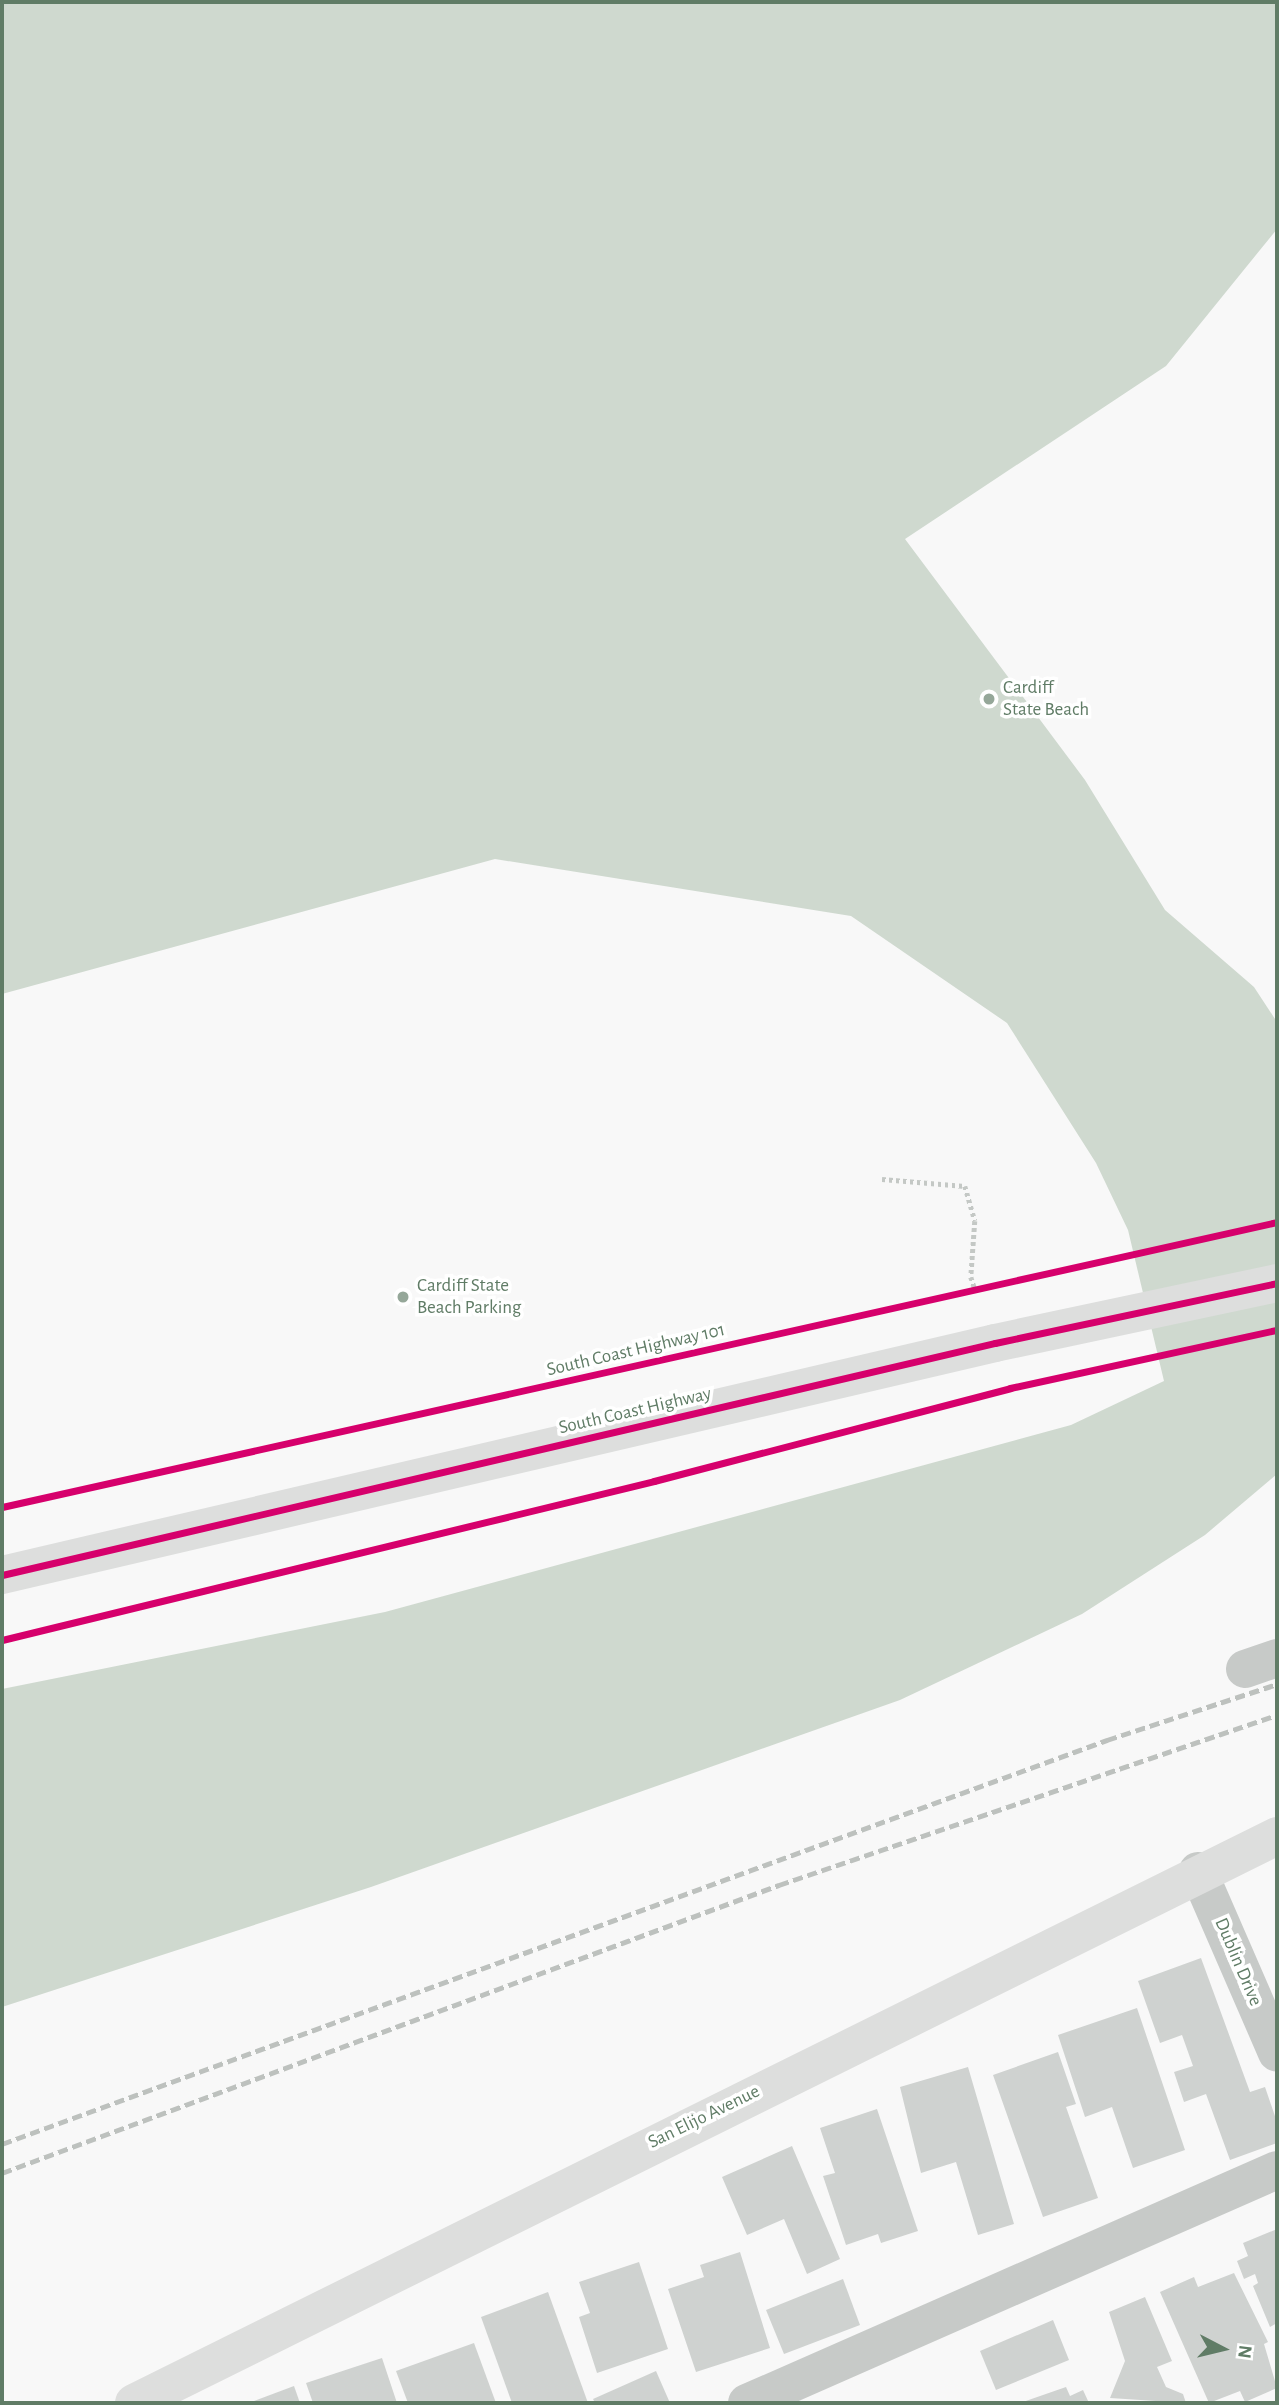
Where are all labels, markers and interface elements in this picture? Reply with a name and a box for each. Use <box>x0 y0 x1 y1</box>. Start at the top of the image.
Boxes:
place label: Cardiff State Beach <box>1003 677 1089 721</box>
marker: Cardiff State Beach <box>981 691 997 707</box>
place label: Cardiff State Beach Parking <box>417 1275 521 1319</box>
marker: Cardiff State Beach Parking <box>395 1289 411 1305</box>
street label: South Coast Highway 101 <box>545 1318 727 1382</box>
street label: South Coast Highway <box>556 1382 714 1440</box>
street label: Dublin Drive <box>1209 1915 1267 2009</box>
street label: San Elijo Avenue <box>644 2080 764 2154</box>
north arrow <box>1188 2314 1258 2384</box>
text: N <box>1234 2344 1255 2359</box>

